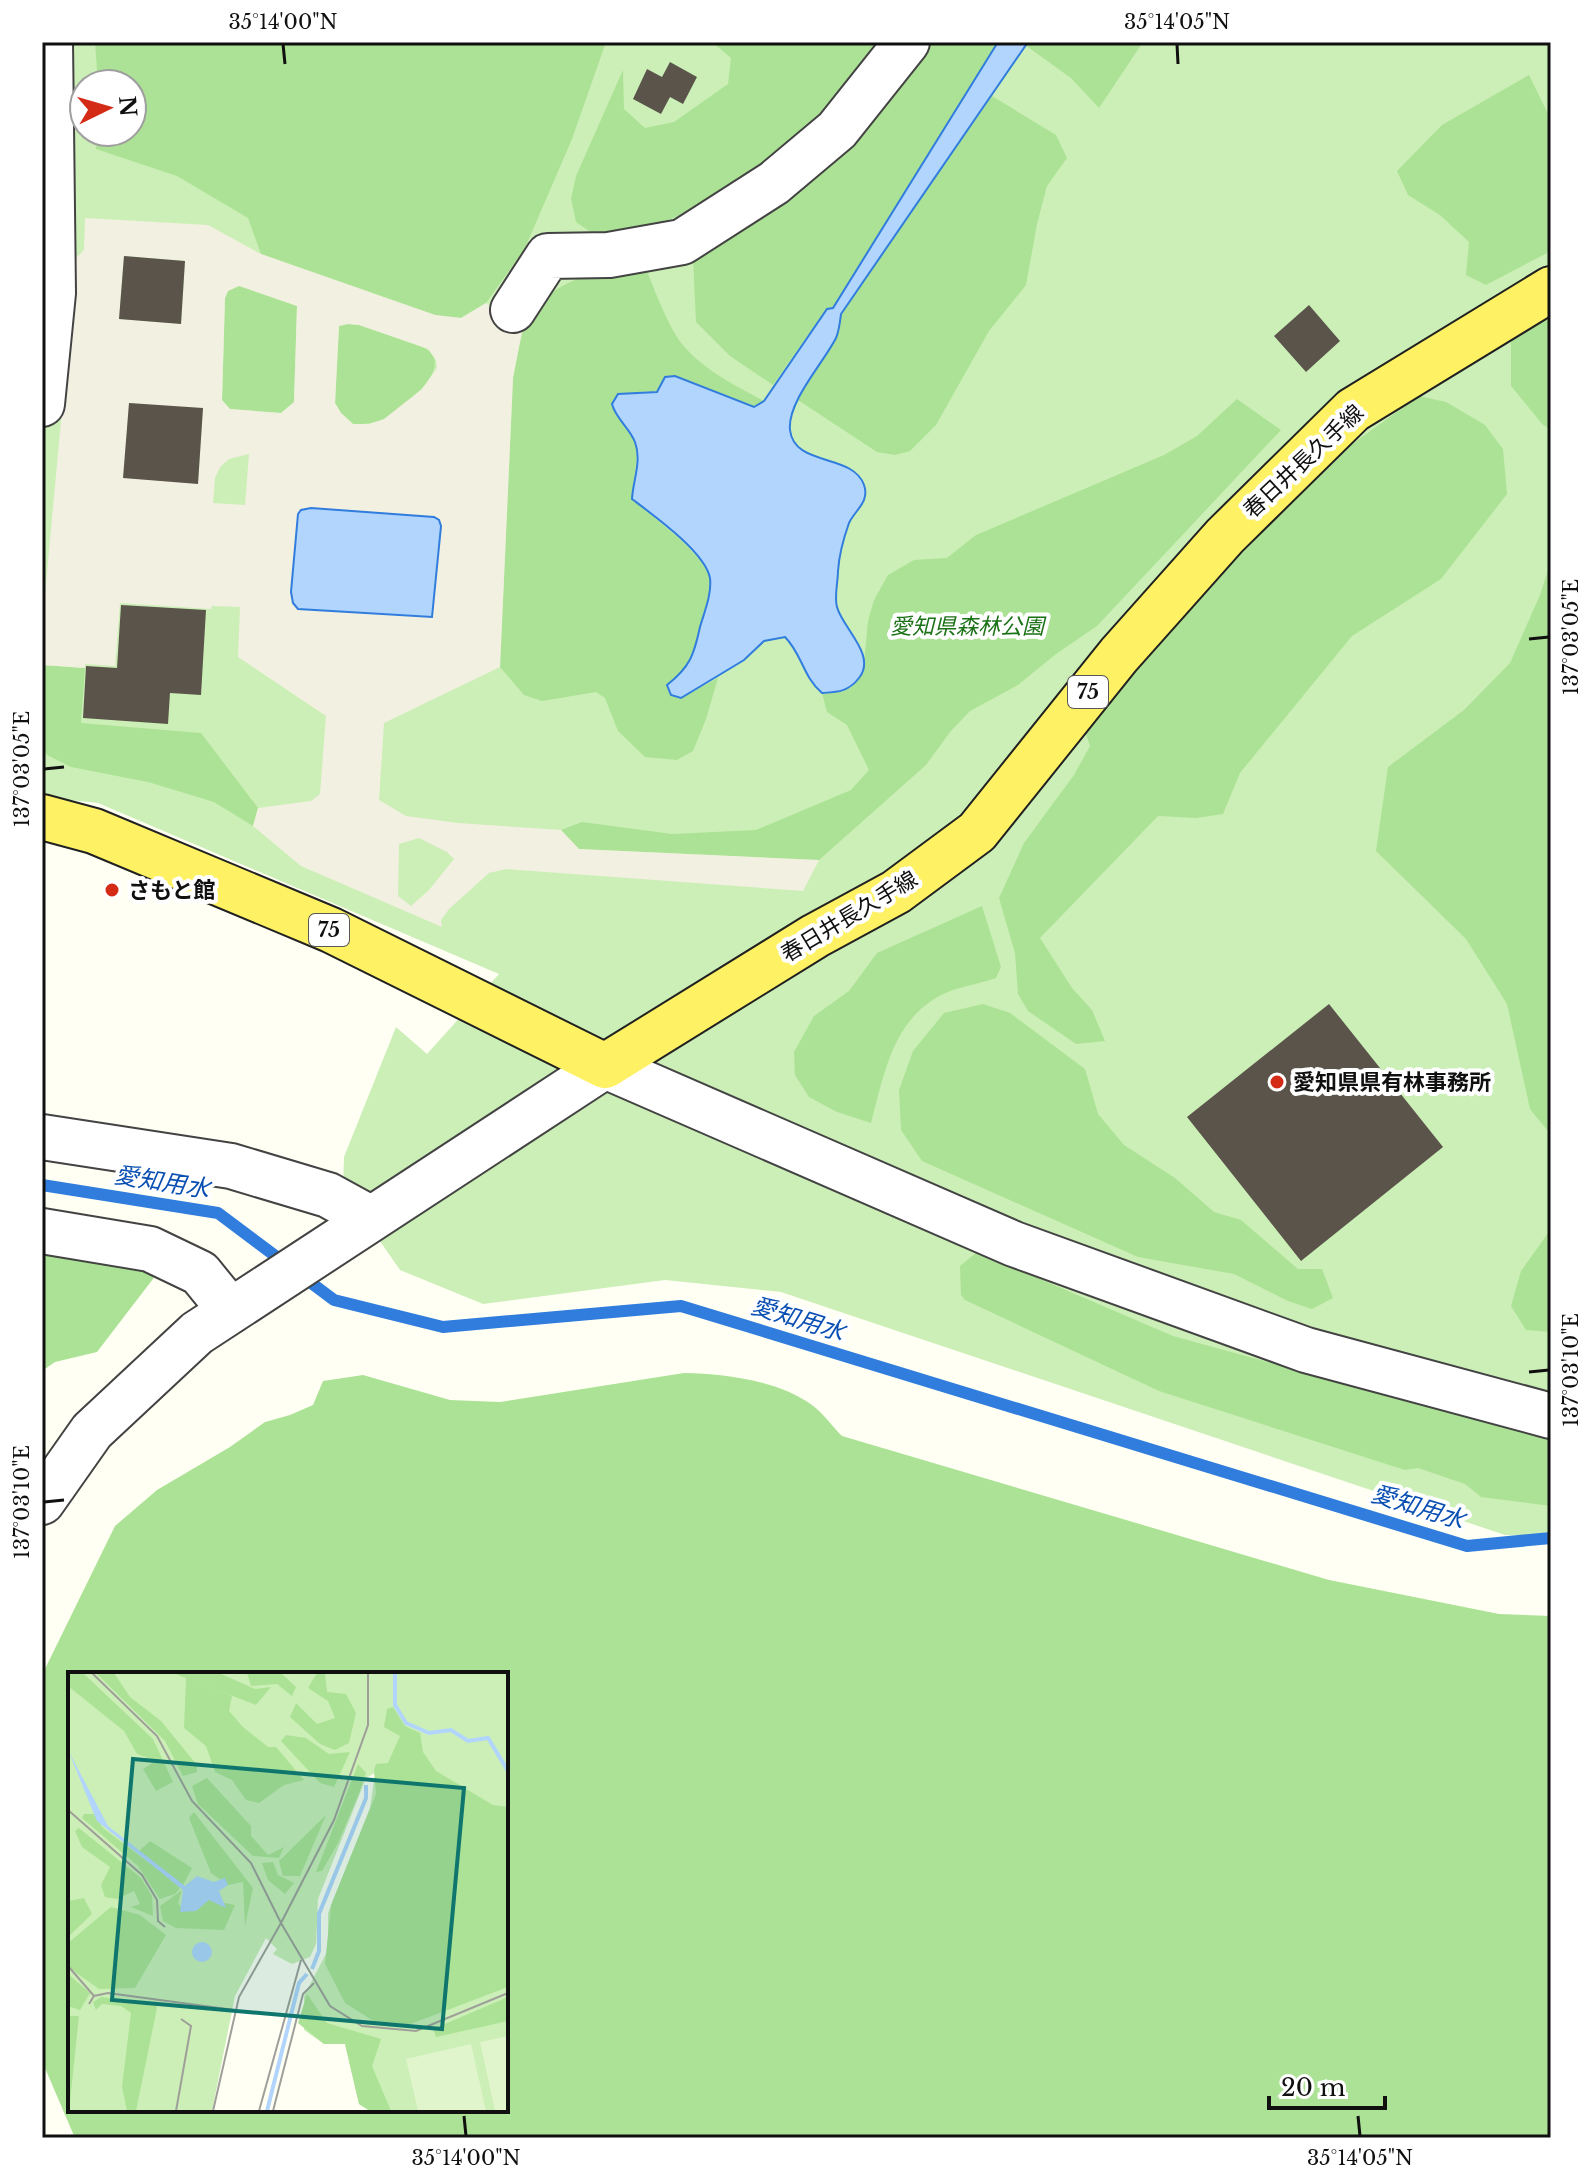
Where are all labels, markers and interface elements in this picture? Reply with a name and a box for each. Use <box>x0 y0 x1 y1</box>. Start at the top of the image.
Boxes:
text: 35°14'00"N <box>228 10 338 34</box>
text: 35°14'05"N <box>1124 10 1230 34</box>
north arrow <box>68 68 148 148</box>
text: N <box>113 95 142 118</box>
street label: 春日井長久手線 <box>1238 399 1369 524</box>
text: 137°03'05"E <box>1559 579 1583 695</box>
park label: 愛知県森林公園 <box>890 613 1047 640</box>
road number: 75 <box>1068 676 1108 708</box>
text: 137°03'05"E <box>10 711 34 827</box>
street label: 春日井長久手線 <box>776 865 922 968</box>
place label: さもと館 <box>128 877 216 904</box>
marker: さもと館 <box>103 881 121 899</box>
road number: 75 <box>309 914 349 946</box>
place label: 愛知県県有林事務所 <box>1293 1069 1491 1096</box>
marker: 愛知県県有林事務所 <box>1268 1073 1286 1091</box>
water label: 愛知用水 <box>112 1160 215 1204</box>
water label: 愛知用水 <box>748 1291 851 1347</box>
text: 137°03'10"E <box>1559 1313 1583 1427</box>
text: 137°03'10"E <box>10 1445 34 1559</box>
water label: 愛知用水 <box>1368 1479 1471 1535</box>
inset map <box>68 1672 508 2112</box>
scale bar <box>1269 2060 1385 2110</box>
text: 20 m <box>1281 2073 1346 2102</box>
text: 35°14'00"N <box>411 2146 521 2170</box>
text: 35°14'05"N <box>1307 2146 1413 2170</box>

